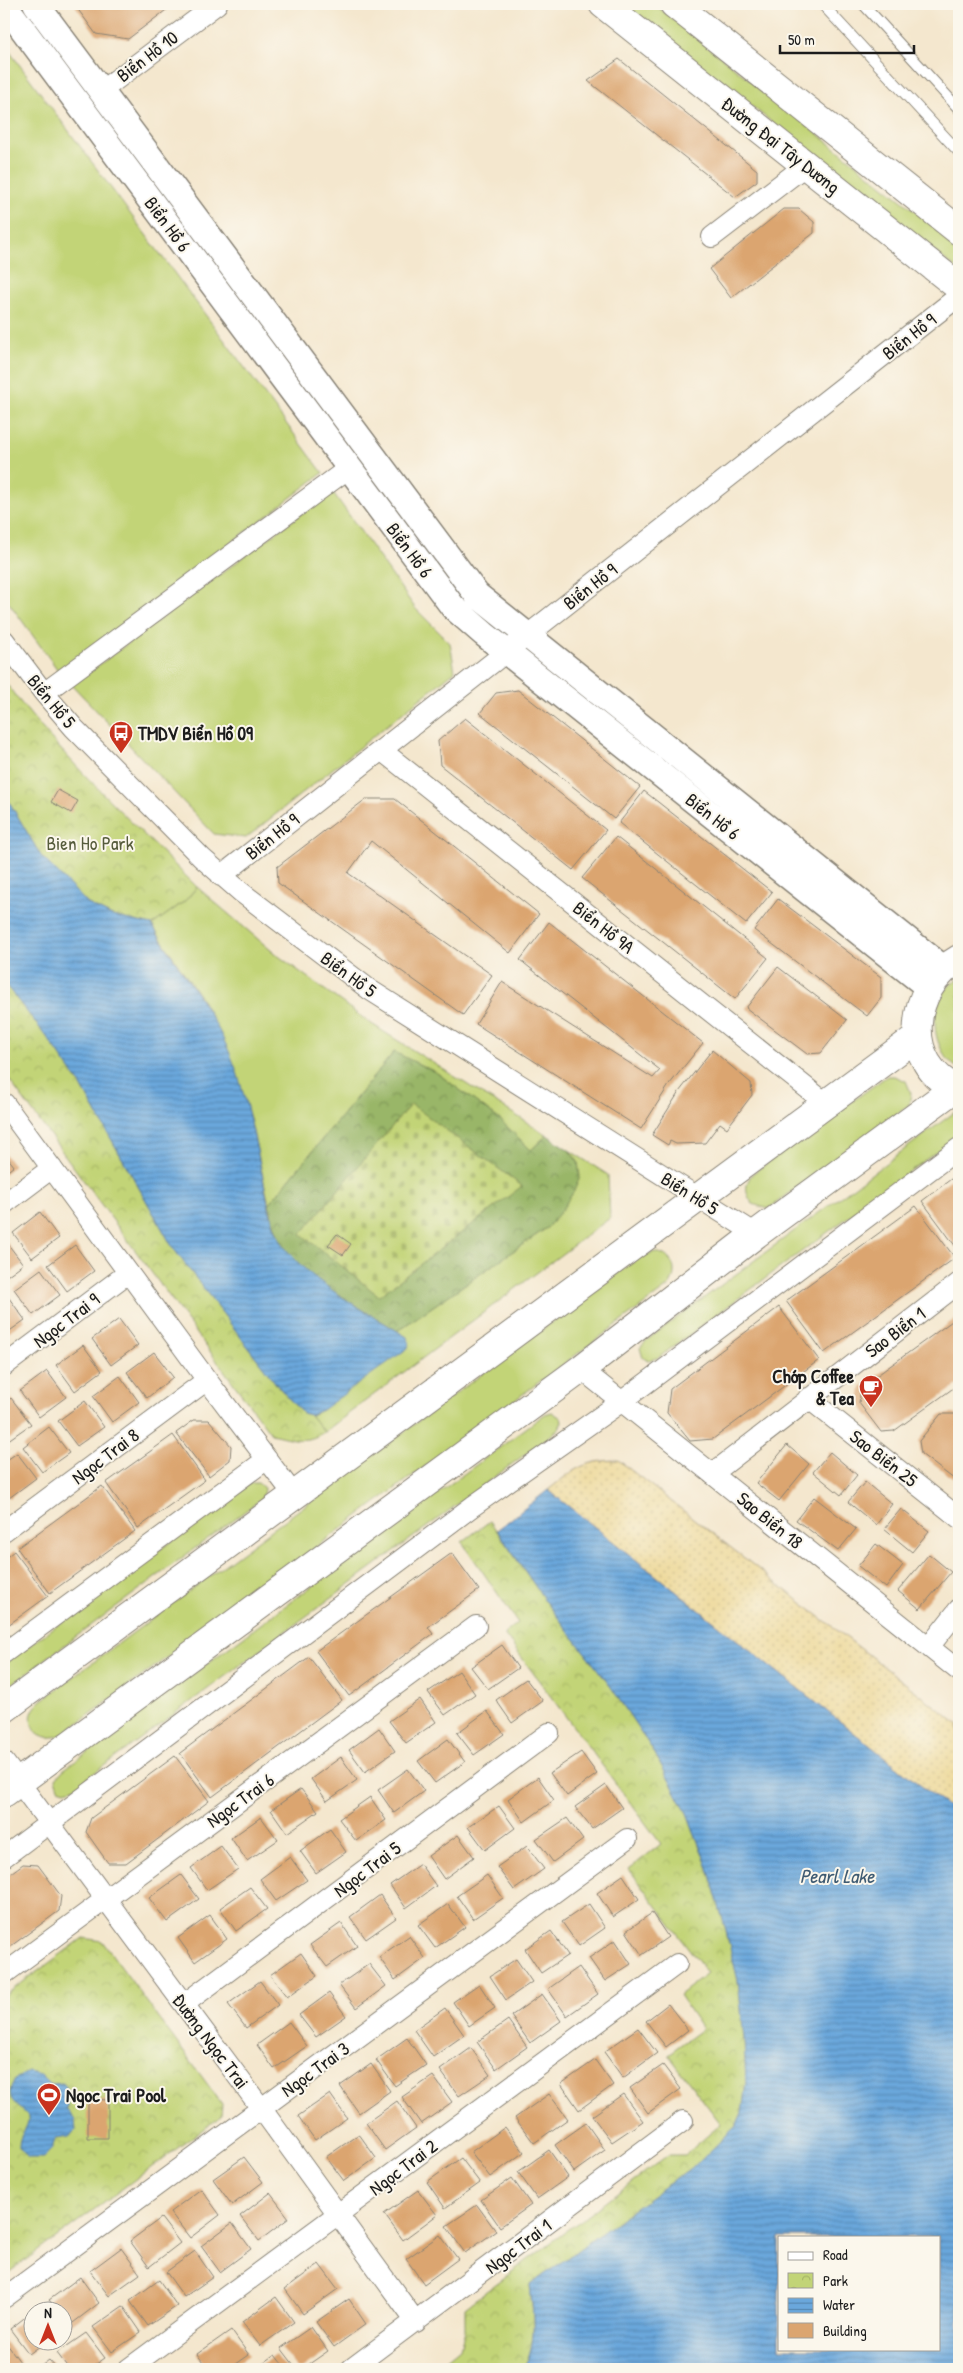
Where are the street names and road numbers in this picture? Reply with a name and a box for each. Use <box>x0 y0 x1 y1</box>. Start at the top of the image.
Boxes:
street label: Biển Hồ 10 <box>111 24 183 88</box>
street label: Đường Đại Tây Dương <box>716 91 846 199</box>
street label: Biển Hồ 6 <box>139 191 197 257</box>
street label: Biển Hồ 9 <box>876 307 942 365</box>
street label: Biển Hồ 6 <box>381 517 439 583</box>
street label: Biển Hồ 9 <box>557 557 623 615</box>
street label: Biển Hồ 5 <box>22 668 82 734</box>
street label: Biển Hồ 6 <box>680 786 746 846</box>
street label: Biển Hồ 9 <box>239 807 305 865</box>
street label: Biển Hồ 9A <box>568 895 640 959</box>
street label: Biển Hồ 5 <box>316 945 382 1003</box>
street label: Biển Hồ 5 <box>656 1165 724 1221</box>
street label: Ngọc Trai 9 <box>27 1286 105 1354</box>
street label: Sao Biển 1 <box>859 1301 931 1363</box>
street label: Ngọc Trai 8 <box>66 1422 144 1490</box>
street label: Sao Biển 25 <box>845 1423 923 1493</box>
street label: Sao Biển 18 <box>732 1485 808 1555</box>
street label: Ngọc Trai 6 <box>201 1767 279 1833</box>
street label: Ngọc Trai 5 <box>328 1835 406 1903</box>
street label: Đường Ngọc Trai <box>167 1988 255 2094</box>
street label: Ngọc Trai 3 <box>275 2035 355 2103</box>
street label: Ngọc Trai 2 <box>364 2133 443 2201</box>
street label: Ngọc Trai 1 <box>479 2212 557 2280</box>

